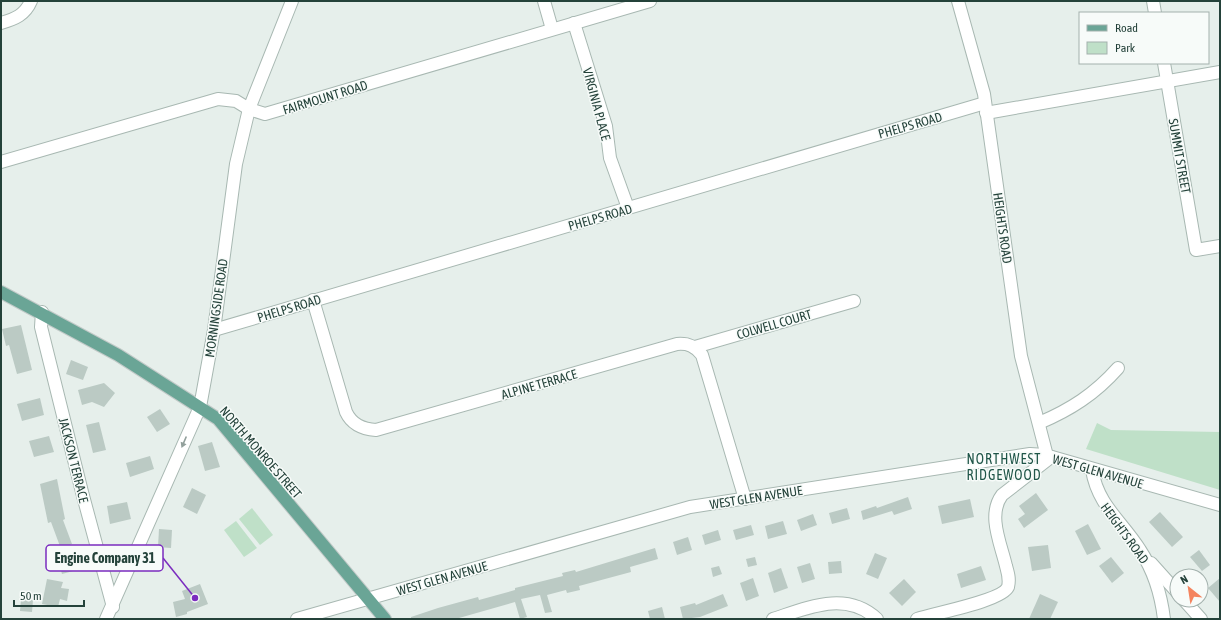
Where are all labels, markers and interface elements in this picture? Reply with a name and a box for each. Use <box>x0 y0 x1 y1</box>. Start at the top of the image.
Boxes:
legend <box>1079 12 1209 64</box>
text: Road <box>1115 21 1138 35</box>
text: Park <box>1115 41 1136 55</box>
street label: VIRGINIA PLACE <box>580 66 614 143</box>
street label: FAIRMOUNT ROAD <box>281 77 369 118</box>
street label: PHELPS ROAD <box>876 109 944 142</box>
street label: SUMMIT STREET <box>1166 117 1194 195</box>
street label: HEIGHTS ROAD <box>990 192 1015 264</box>
street label: PHELPS ROAD <box>566 201 634 234</box>
street label: MORNINGSIDE ROAD <box>202 258 231 358</box>
street label: PHELPS ROAD <box>256 292 323 325</box>
street label: COLWELL COURT <box>735 307 814 342</box>
street label: ALPINE TERRACE <box>500 366 579 402</box>
street label: NORTH MONROE STREET <box>217 403 305 501</box>
street label: JACKSON TERRACE <box>56 416 91 505</box>
one-way arrow <box>181 437 187 448</box>
district label: NORTHWEST RIDGEWOOD <box>967 451 1042 483</box>
street label: WEST GLEN AVENUE <box>1051 451 1145 492</box>
street label: WEST GLEN AVENUE <box>709 483 804 512</box>
street label: HEIGHTS ROAD <box>1098 500 1152 567</box>
callout: Engine Company 31 <box>46 545 163 571</box>
text: Engine Company 31 <box>55 550 156 566</box>
street label: WEST GLEN AVENUE <box>395 558 490 599</box>
north arrow <box>1169 568 1209 608</box>
text: N <box>1178 573 1190 586</box>
scale bar <box>14 582 84 608</box>
text: 50 m <box>20 589 42 603</box>

